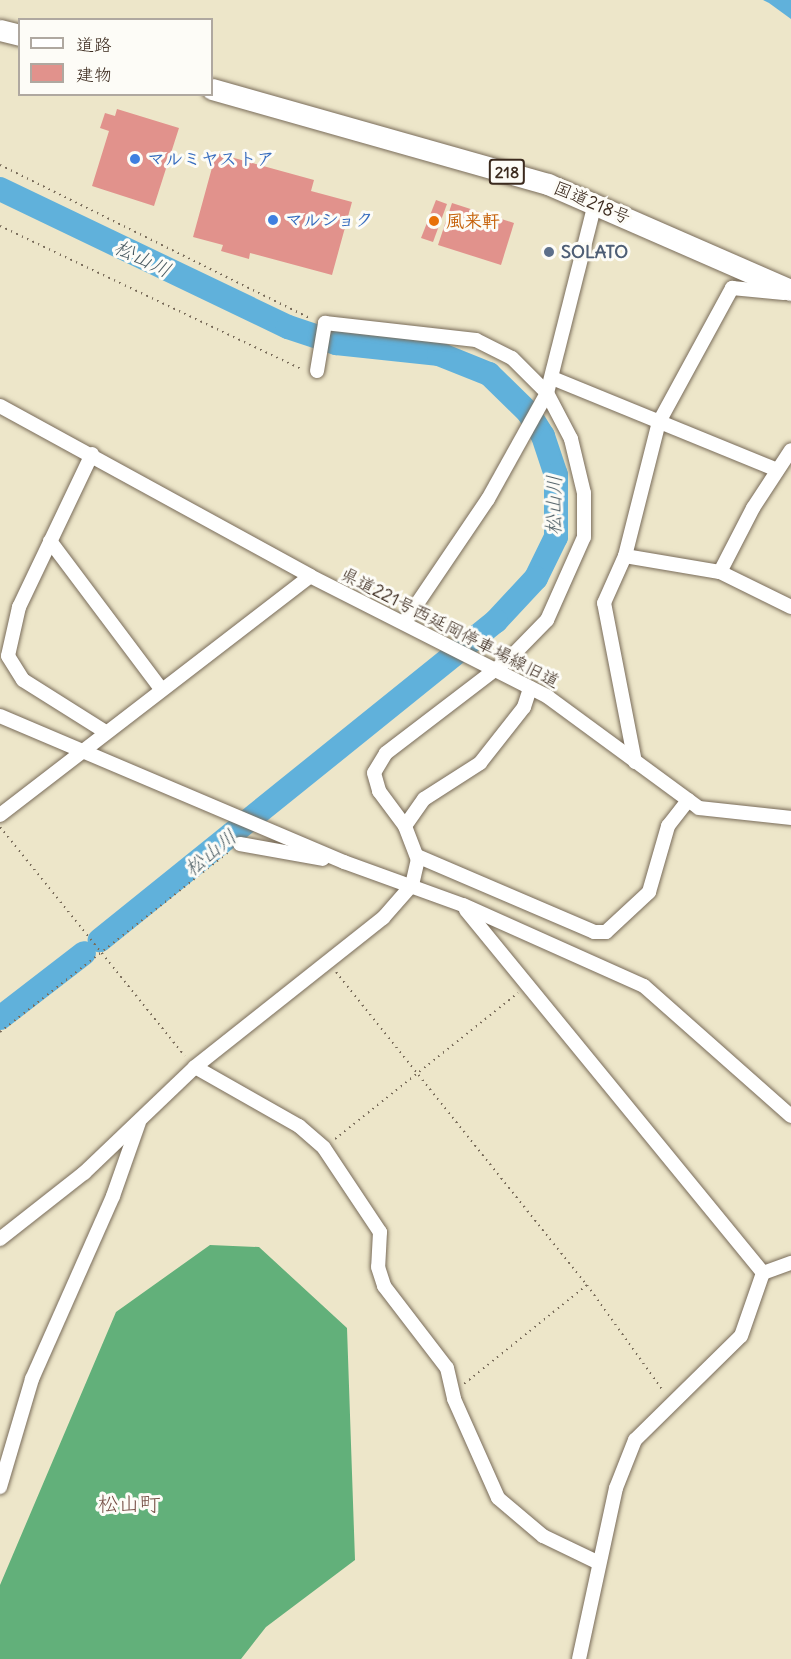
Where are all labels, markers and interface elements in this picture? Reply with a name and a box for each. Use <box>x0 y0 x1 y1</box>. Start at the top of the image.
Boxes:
legend <box>18 18 213 96</box>
text: 道路 <box>76 33 112 56</box>
text: 建物 <box>76 63 112 86</box>
place label: マルミヤストア <box>147 148 273 170</box>
marker: マルミヤストア <box>128 152 142 166</box>
road number: 218 <box>488 159 526 185</box>
street label: 国道218号 <box>550 177 634 229</box>
place label: マルショク <box>285 209 375 231</box>
place label: 風来軒 <box>446 210 500 232</box>
marker: マルショク <box>266 213 280 227</box>
marker: 風来軒 <box>427 214 441 228</box>
water label: 松山川 <box>111 234 175 282</box>
place label: SOLATO <box>561 241 628 263</box>
marker: SOLATO <box>542 245 556 259</box>
water label: 松山川 <box>540 475 566 535</box>
street label: 県道221号西延岡停車場線旧道 <box>337 563 563 693</box>
water label: 松山川 <box>179 824 241 880</box>
district label: 松山町 <box>98 1491 160 1517</box>

